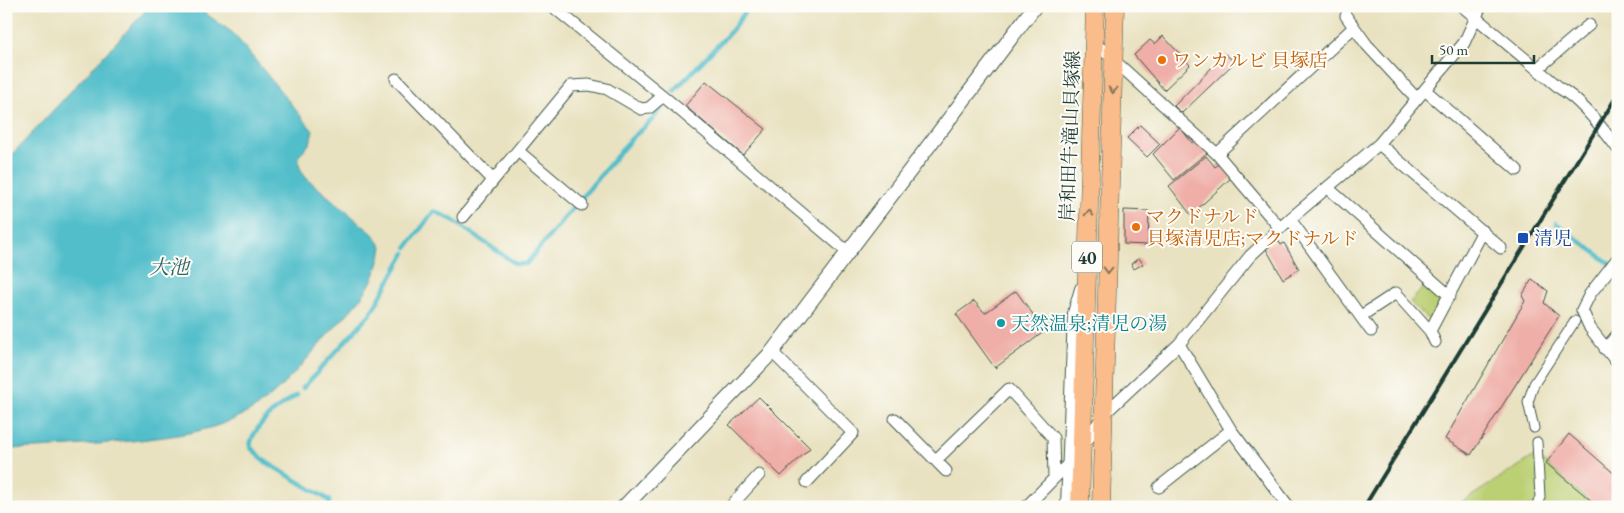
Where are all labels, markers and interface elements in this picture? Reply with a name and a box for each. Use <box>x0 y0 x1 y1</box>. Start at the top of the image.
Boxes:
scale bar <box>1432 32 1534 64</box>
text: 50 m <box>1439 40 1468 59</box>
place label: ワンカルビ 貝塚店 <box>1172 48 1328 73</box>
street label: 岸和田牛滝山貝塚線 <box>1055 50 1085 222</box>
marker: ワンカルビ 貝塚店 <box>1156 54 1168 66</box>
one-way arrow <box>1107 86 1118 94</box>
place label: マクドナルド 貝塚清児店;マクドナルド <box>1146 204 1358 251</box>
one-way arrow <box>1083 209 1094 217</box>
marker: マクドナルド 貝塚清児店;マクドナルド <box>1130 221 1142 233</box>
place label: 清児 <box>1534 226 1572 251</box>
marker: 清児 <box>1516 231 1530 245</box>
road number: 40 <box>1072 242 1102 272</box>
water label: 大池 <box>149 254 191 280</box>
one-way arrow <box>1102 266 1113 274</box>
place label: 天然温泉;清児の湯 <box>1011 311 1167 336</box>
marker: 天然温泉;清児の湯 <box>995 317 1007 329</box>

